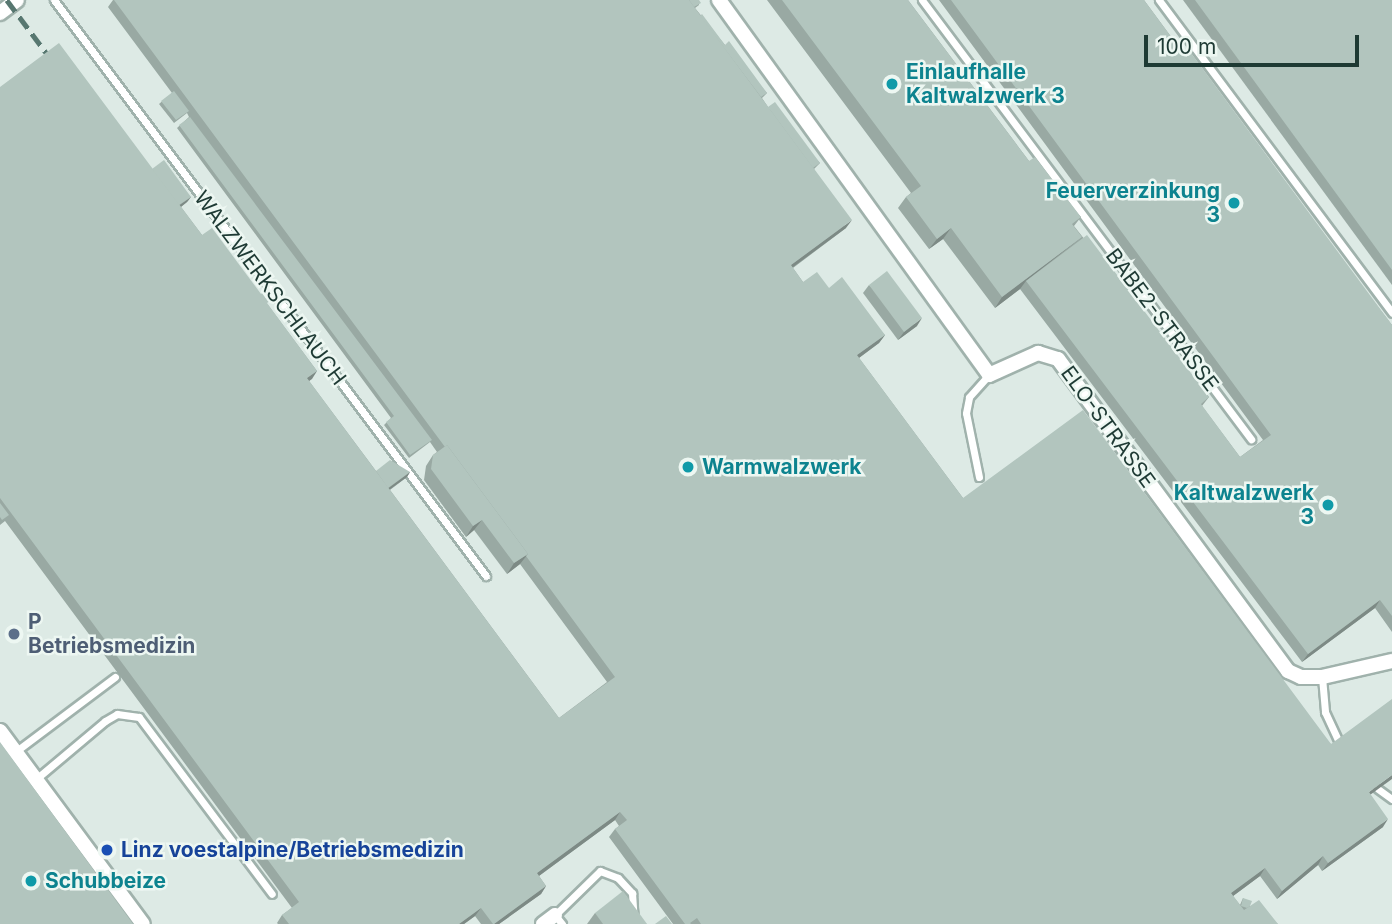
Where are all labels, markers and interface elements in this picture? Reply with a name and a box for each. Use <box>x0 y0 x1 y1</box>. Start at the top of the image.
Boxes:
scale bar <box>1147 21 1362 65</box>
text: 100 m <box>1157 34 1216 59</box>
place label: Einlaufhalle Kaltwalzwerk 3 <box>906 59 1065 109</box>
marker: Einlaufhalle Kaltwalzwerk 3 <box>884 76 900 92</box>
place label: Feuerverzinkung 3 <box>1046 178 1220 228</box>
street label: WALZWERKSCHLAUCH <box>189 186 351 390</box>
marker: Feuerverzinkung 3 <box>1226 195 1242 211</box>
street label: BABE2-STRASSE <box>1100 244 1224 396</box>
street label: ELO-STRASSE <box>1055 361 1161 493</box>
place label: Warmwalzwerk <box>702 454 861 480</box>
marker: Warmwalzwerk <box>680 459 696 475</box>
place label: Kaltwalzwerk 3 <box>1174 480 1314 530</box>
marker: Kaltwalzwerk 3 <box>1320 497 1336 513</box>
place label: P Betriebsmedizin <box>28 609 195 659</box>
marker: P Betriebsmedizin <box>6 626 22 642</box>
place label: Linz voestalpine/Betriebsmedizin <box>121 837 464 863</box>
marker: Linz voestalpine/Betriebsmedizin <box>99 842 115 858</box>
place label: Schubbeize <box>45 868 166 894</box>
marker: Schubbeize <box>23 873 39 889</box>

